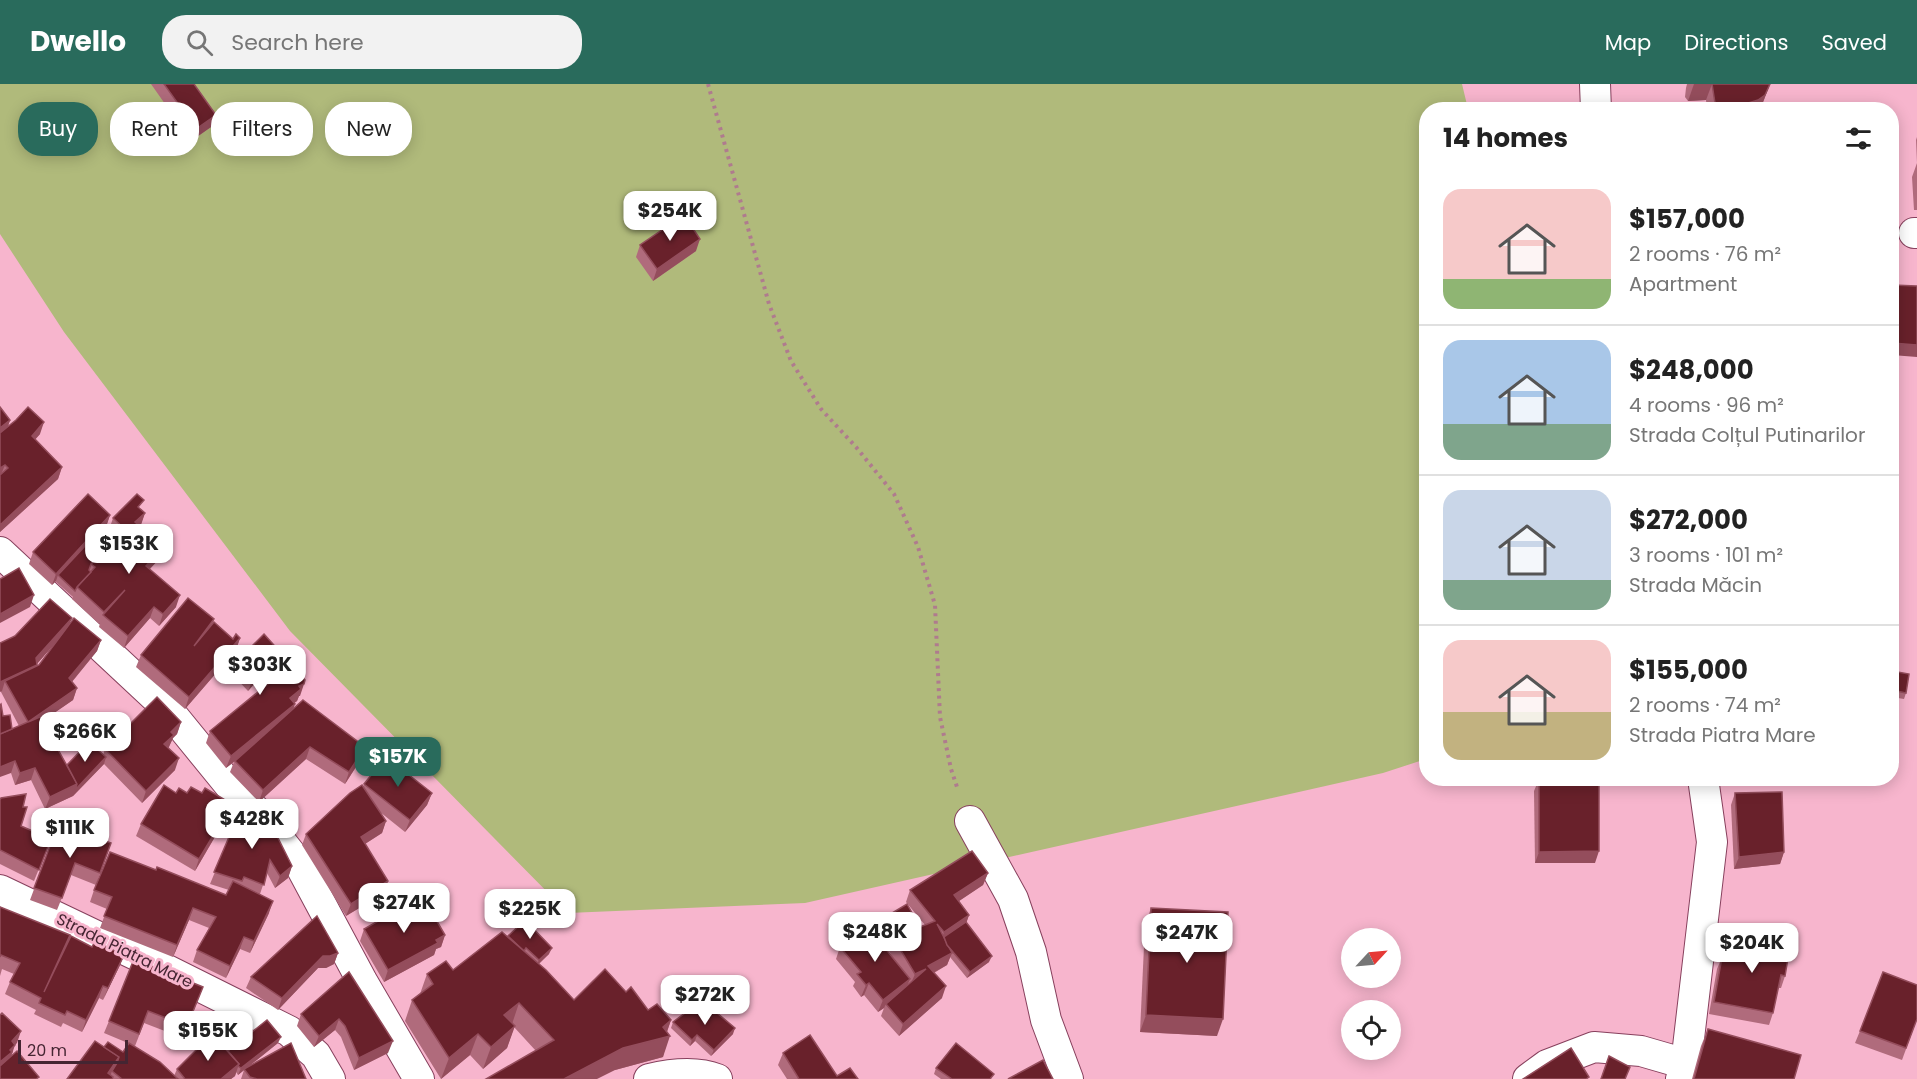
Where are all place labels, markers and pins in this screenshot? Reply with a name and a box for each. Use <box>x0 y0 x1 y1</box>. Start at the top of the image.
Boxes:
pin: $254K <box>628 191 712 242</box>
pin: $153K <box>87 524 171 575</box>
pin: $303K <box>218 645 302 696</box>
pin: $266K <box>43 712 127 763</box>
pin: $157K <box>356 737 440 788</box>
pin: $428K <box>210 799 294 850</box>
pin: $111K <box>28 808 112 859</box>
pin: $274K <box>362 883 446 934</box>
pin: $225K <box>488 889 572 940</box>
pin: $248K <box>833 912 917 963</box>
pin: $247K <box>1145 913 1229 964</box>
pin: $204K <box>1710 923 1794 974</box>
pin: $272K <box>663 975 747 1026</box>
pin: $155K <box>166 1011 250 1062</box>

